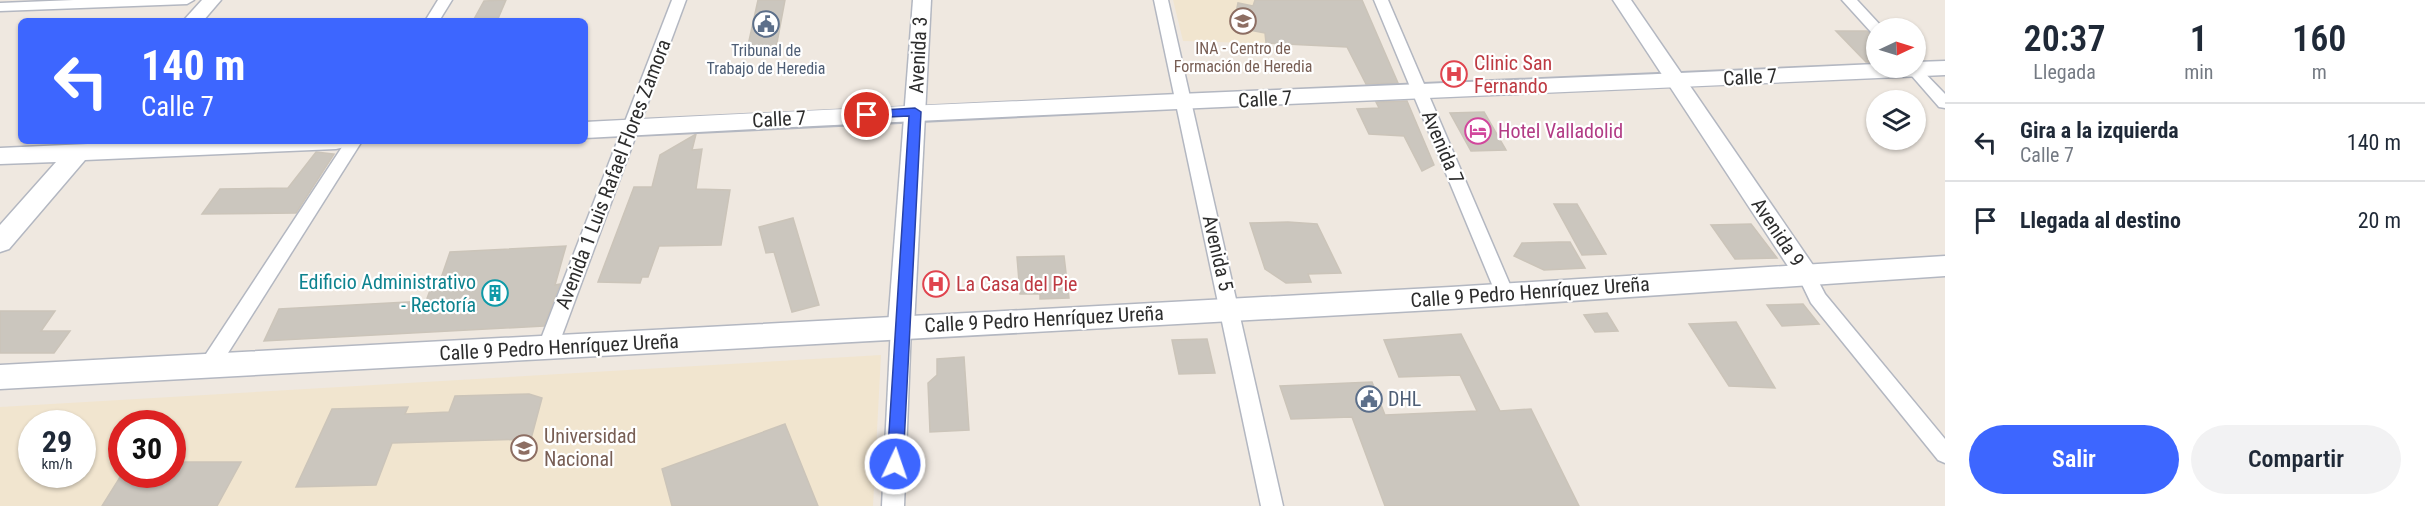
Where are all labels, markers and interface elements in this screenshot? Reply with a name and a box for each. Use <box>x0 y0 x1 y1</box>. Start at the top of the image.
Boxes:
school or university icon: INA - Centro de Formación de Heredia <box>1228 6 1258 36</box>
public building icon: Tribunal de Trabajo de Heredia <box>751 9 781 39</box>
street label: Avenida 3 <box>904 16 932 94</box>
north arrow <box>1866 18 1926 78</box>
map controls <box>1866 18 1926 150</box>
text: 20:37 <box>2024 18 2106 60</box>
text: 1 <box>2190 18 2208 60</box>
text: 160 <box>2292 18 2346 60</box>
street label: Avenida 1 Luis Rafael Flores Zamora <box>550 36 676 312</box>
place label: INA - Centro de Formación de Heredia <box>1174 39 1312 76</box>
text: 140 m <box>141 41 246 90</box>
place label: Tribunal de Trabajo de Heredia <box>707 41 825 78</box>
icon: left <box>42 42 120 120</box>
place label: Clinic San Fernando <box>1474 51 1552 98</box>
hospital icon: Clinic San Fernando <box>1439 59 1469 89</box>
text: Llegada <box>2033 60 2096 84</box>
text: min <box>2184 60 2213 84</box>
text: m <box>2312 60 2327 84</box>
street label: Calle 7 <box>1722 64 1778 90</box>
street label: Calle 7 <box>1237 86 1293 112</box>
pin <box>841 89 892 140</box>
button: layers <box>1866 90 1926 150</box>
text: Calle 7 <box>141 91 214 123</box>
icon: arrive <box>850 98 883 131</box>
street label: Calle 7 <box>751 106 807 132</box>
street label: Avenida 7 <box>1417 107 1469 187</box>
hotel icon: Hotel Valladolid <box>1463 116 1493 146</box>
text: Gira a la izquierda <box>2020 118 2179 143</box>
place label: Hotel Valladolid <box>1498 119 1623 143</box>
icon: left <box>1969 126 2002 159</box>
text: 140 m <box>2347 130 2401 155</box>
text: Calle 7 <box>2020 143 2074 167</box>
street label: Avenida 9 <box>1746 193 1810 271</box>
icon: arrive <box>1969 204 2002 237</box>
text: Llegada al destino <box>2020 208 2181 233</box>
text: 20 m <box>2358 208 2401 233</box>
street label: Avenida 5 <box>1198 213 1238 293</box>
hospital icon: La Casa del Pie <box>921 269 951 299</box>
place label: Edificio Administrativo - Rectoría <box>299 270 476 317</box>
place label: La Casa del Pie <box>956 272 1077 296</box>
street label: Calle 9 Pedro Henríquez Ureña <box>1410 272 1650 312</box>
building icon: Edificio Administrativo - Rectoría <box>480 278 510 308</box>
street label: Calle 9 Pedro Henríquez Ureña <box>924 301 1164 337</box>
street label: Calle 9 Pedro Henríquez Ureña <box>439 329 679 365</box>
public building icon: DHL <box>1354 384 1384 414</box>
place label: DHL <box>1388 387 1421 411</box>
speed limit sign: 30 <box>108 410 186 488</box>
text: 29 <box>42 424 72 459</box>
place label: Universidad Nacional <box>544 424 637 471</box>
button: Salir <box>1969 425 2179 494</box>
button: Compartir <box>2191 425 2401 494</box>
position arrow <box>863 432 927 496</box>
school or university icon: Universidad Nacional <box>509 433 539 463</box>
text: km/h <box>42 455 72 473</box>

